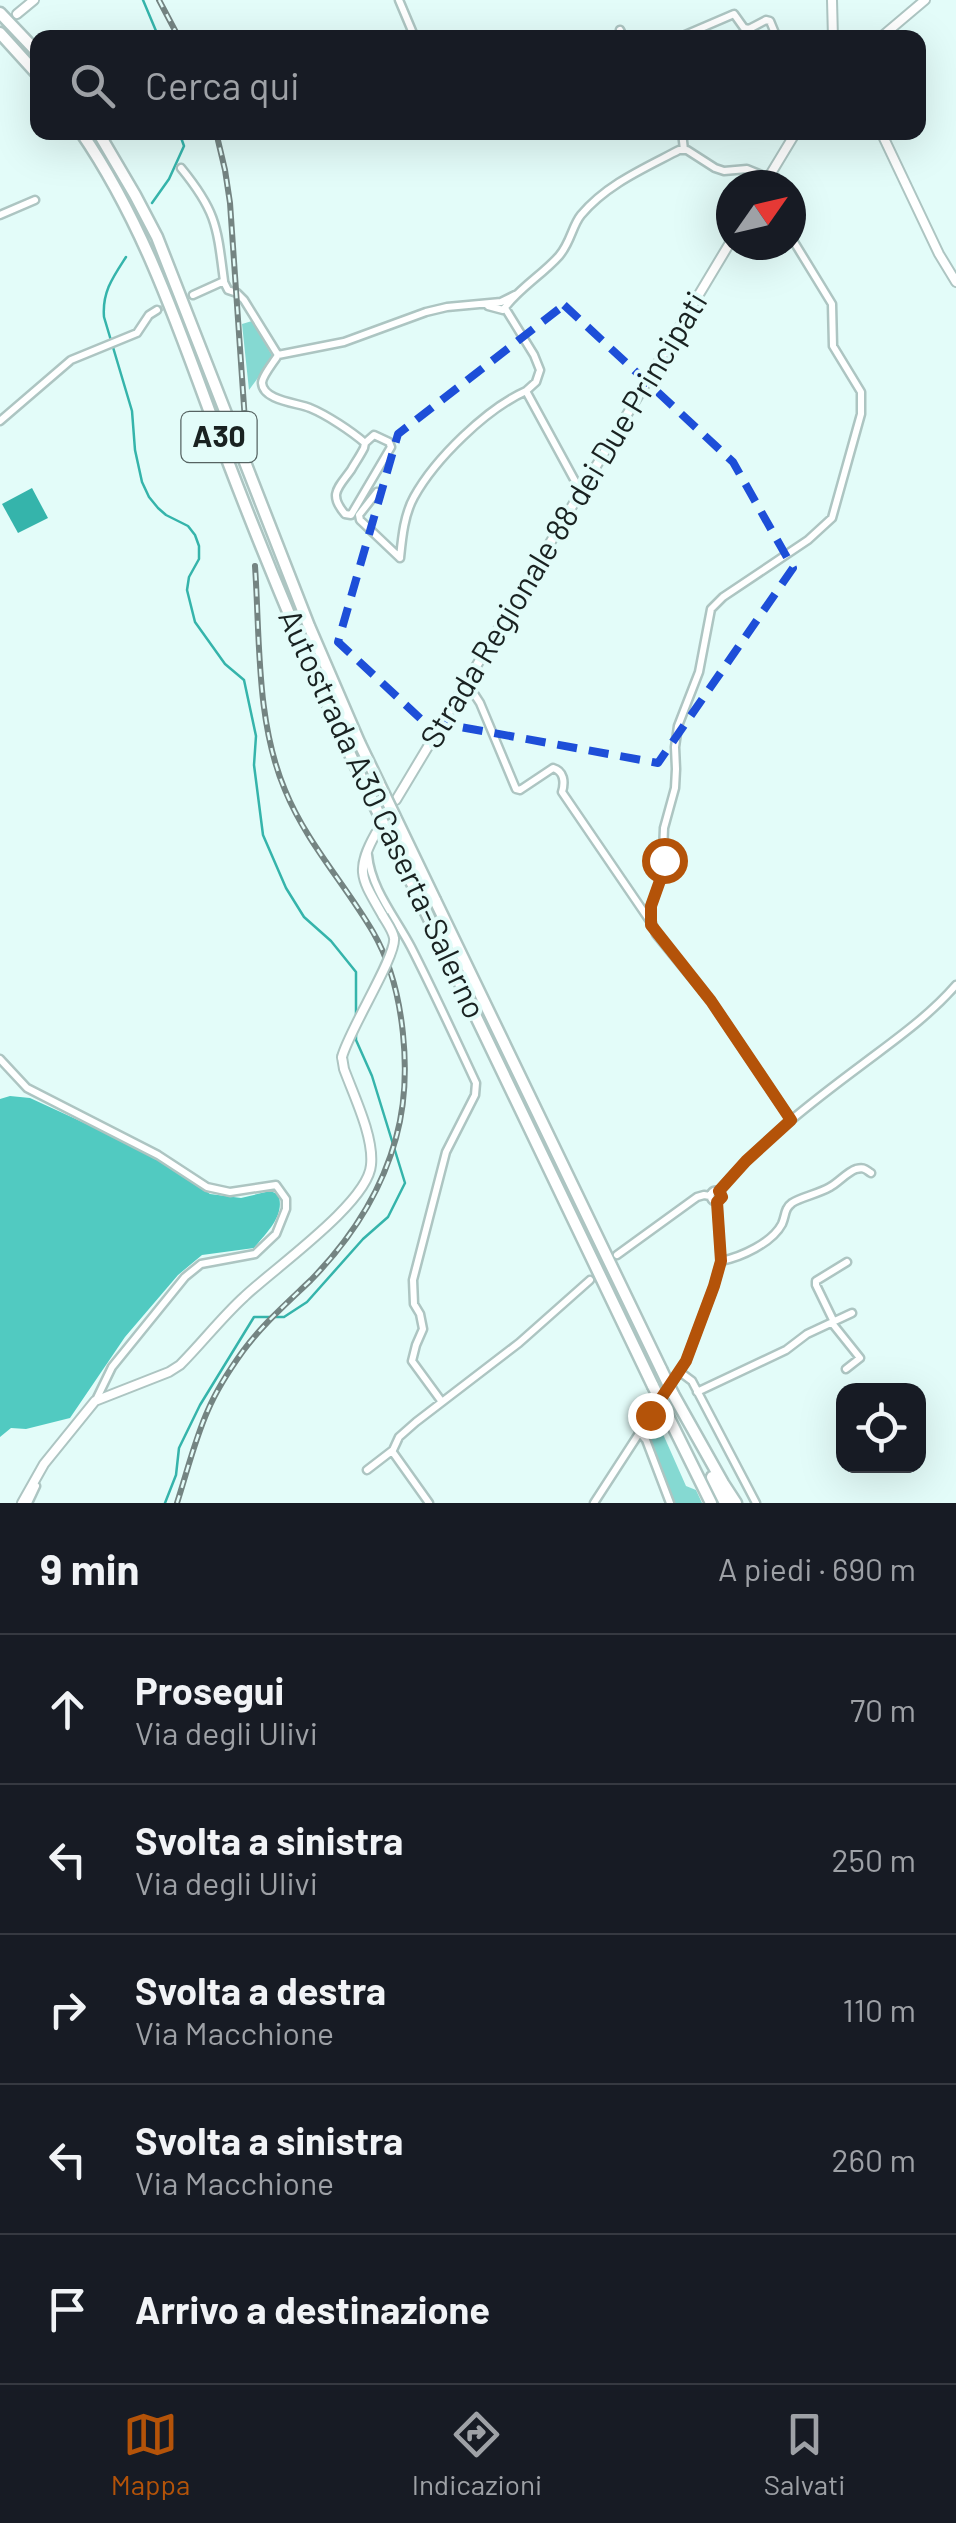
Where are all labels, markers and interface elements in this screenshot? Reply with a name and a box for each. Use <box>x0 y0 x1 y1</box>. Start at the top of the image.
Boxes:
search box <box>30 30 926 140</box>
icon: search <box>65 58 120 113</box>
text: Cerca qui <box>145 62 300 108</box>
north arrow <box>716 170 806 260</box>
street label: Strada Regionale 88 dei Due Principati <box>411 284 714 754</box>
road number: A30 <box>182 412 256 462</box>
street label: Autostrada A30 Caserta-Salerno <box>272 603 495 1024</box>
route start <box>642 838 688 884</box>
map controls <box>836 1383 926 1473</box>
button: locate <box>836 1383 926 1473</box>
route end <box>628 1393 674 1439</box>
text: 9 min <box>40 1543 139 1593</box>
text: A piedi · 690 m <box>718 1549 916 1587</box>
text: Prosegui <box>135 1667 284 1713</box>
icon: ahead <box>40 1682 95 1737</box>
text: 70 m <box>850 1690 916 1728</box>
text: Via degli Ulivi <box>135 1713 318 1751</box>
text: Svolta a sinistra <box>135 1817 403 1863</box>
icon: left <box>40 1832 95 1887</box>
text: 250 m <box>831 1840 916 1878</box>
text: Via degli Ulivi <box>135 1863 318 1901</box>
text: Svolta a destra <box>135 1967 386 2013</box>
icon: right <box>40 1982 95 2037</box>
text: 110 m <box>843 1990 916 2028</box>
text: Via Macchione <box>135 2013 334 2051</box>
text: Svolta a sinistra <box>135 2117 403 2163</box>
icon: left <box>40 2132 95 2187</box>
text: 260 m <box>831 2140 916 2178</box>
text: Via Macchione <box>135 2163 334 2201</box>
icon: arrive <box>40 2282 95 2337</box>
text: Arrivo a destinazione <box>135 2286 490 2332</box>
tab: Mappa <box>111 2407 190 2501</box>
tab: Indicazioni <box>412 2407 542 2501</box>
tab: Salvati <box>764 2407 845 2501</box>

